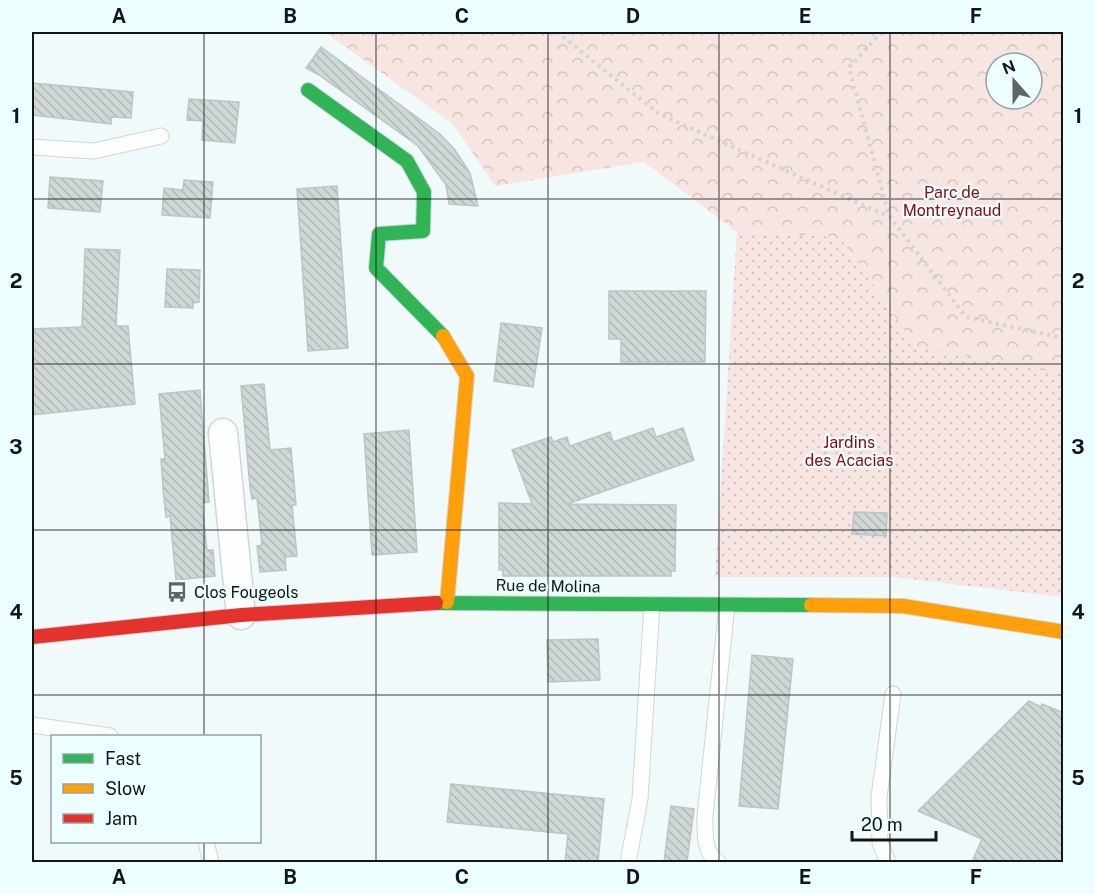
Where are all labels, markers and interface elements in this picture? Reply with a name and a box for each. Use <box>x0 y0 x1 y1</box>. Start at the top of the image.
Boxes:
text: A <box>112 4 126 28</box>
text: B <box>283 4 297 28</box>
text: C <box>455 4 469 28</box>
text: D <box>626 4 640 28</box>
text: E <box>799 4 811 28</box>
text: F <box>970 4 982 28</box>
north arrow <box>984 51 1044 111</box>
text: N <box>1000 56 1018 79</box>
text: 1 <box>12 104 20 128</box>
text: 1 <box>1074 104 1082 128</box>
park label: Parc de Montreynaud <box>903 183 1001 220</box>
text: 2 <box>10 269 22 293</box>
text: 2 <box>1072 269 1084 293</box>
park label: Jardins des Acacias <box>805 433 893 470</box>
text: 3 <box>9 435 23 459</box>
text: 3 <box>1071 435 1085 459</box>
street label: Rue de Molina <box>495 576 601 596</box>
bus stop icon: Clos Fougeols <box>165 580 189 604</box>
place label: Clos Fougeols <box>194 583 298 602</box>
text: 4 <box>9 600 23 624</box>
text: 4 <box>1071 600 1085 624</box>
legend <box>51 735 261 843</box>
text: Fast <box>105 748 141 769</box>
text: 5 <box>9 766 23 790</box>
text: 5 <box>1071 766 1085 790</box>
text: Slow <box>105 778 146 799</box>
scale bar <box>852 804 936 842</box>
text: Jam <box>105 808 138 829</box>
text: 20 m <box>861 814 903 835</box>
text: A <box>112 865 126 889</box>
text: B <box>283 865 297 889</box>
text: C <box>455 865 469 889</box>
text: D <box>626 865 640 889</box>
text: E <box>799 865 811 889</box>
text: F <box>970 865 982 889</box>

